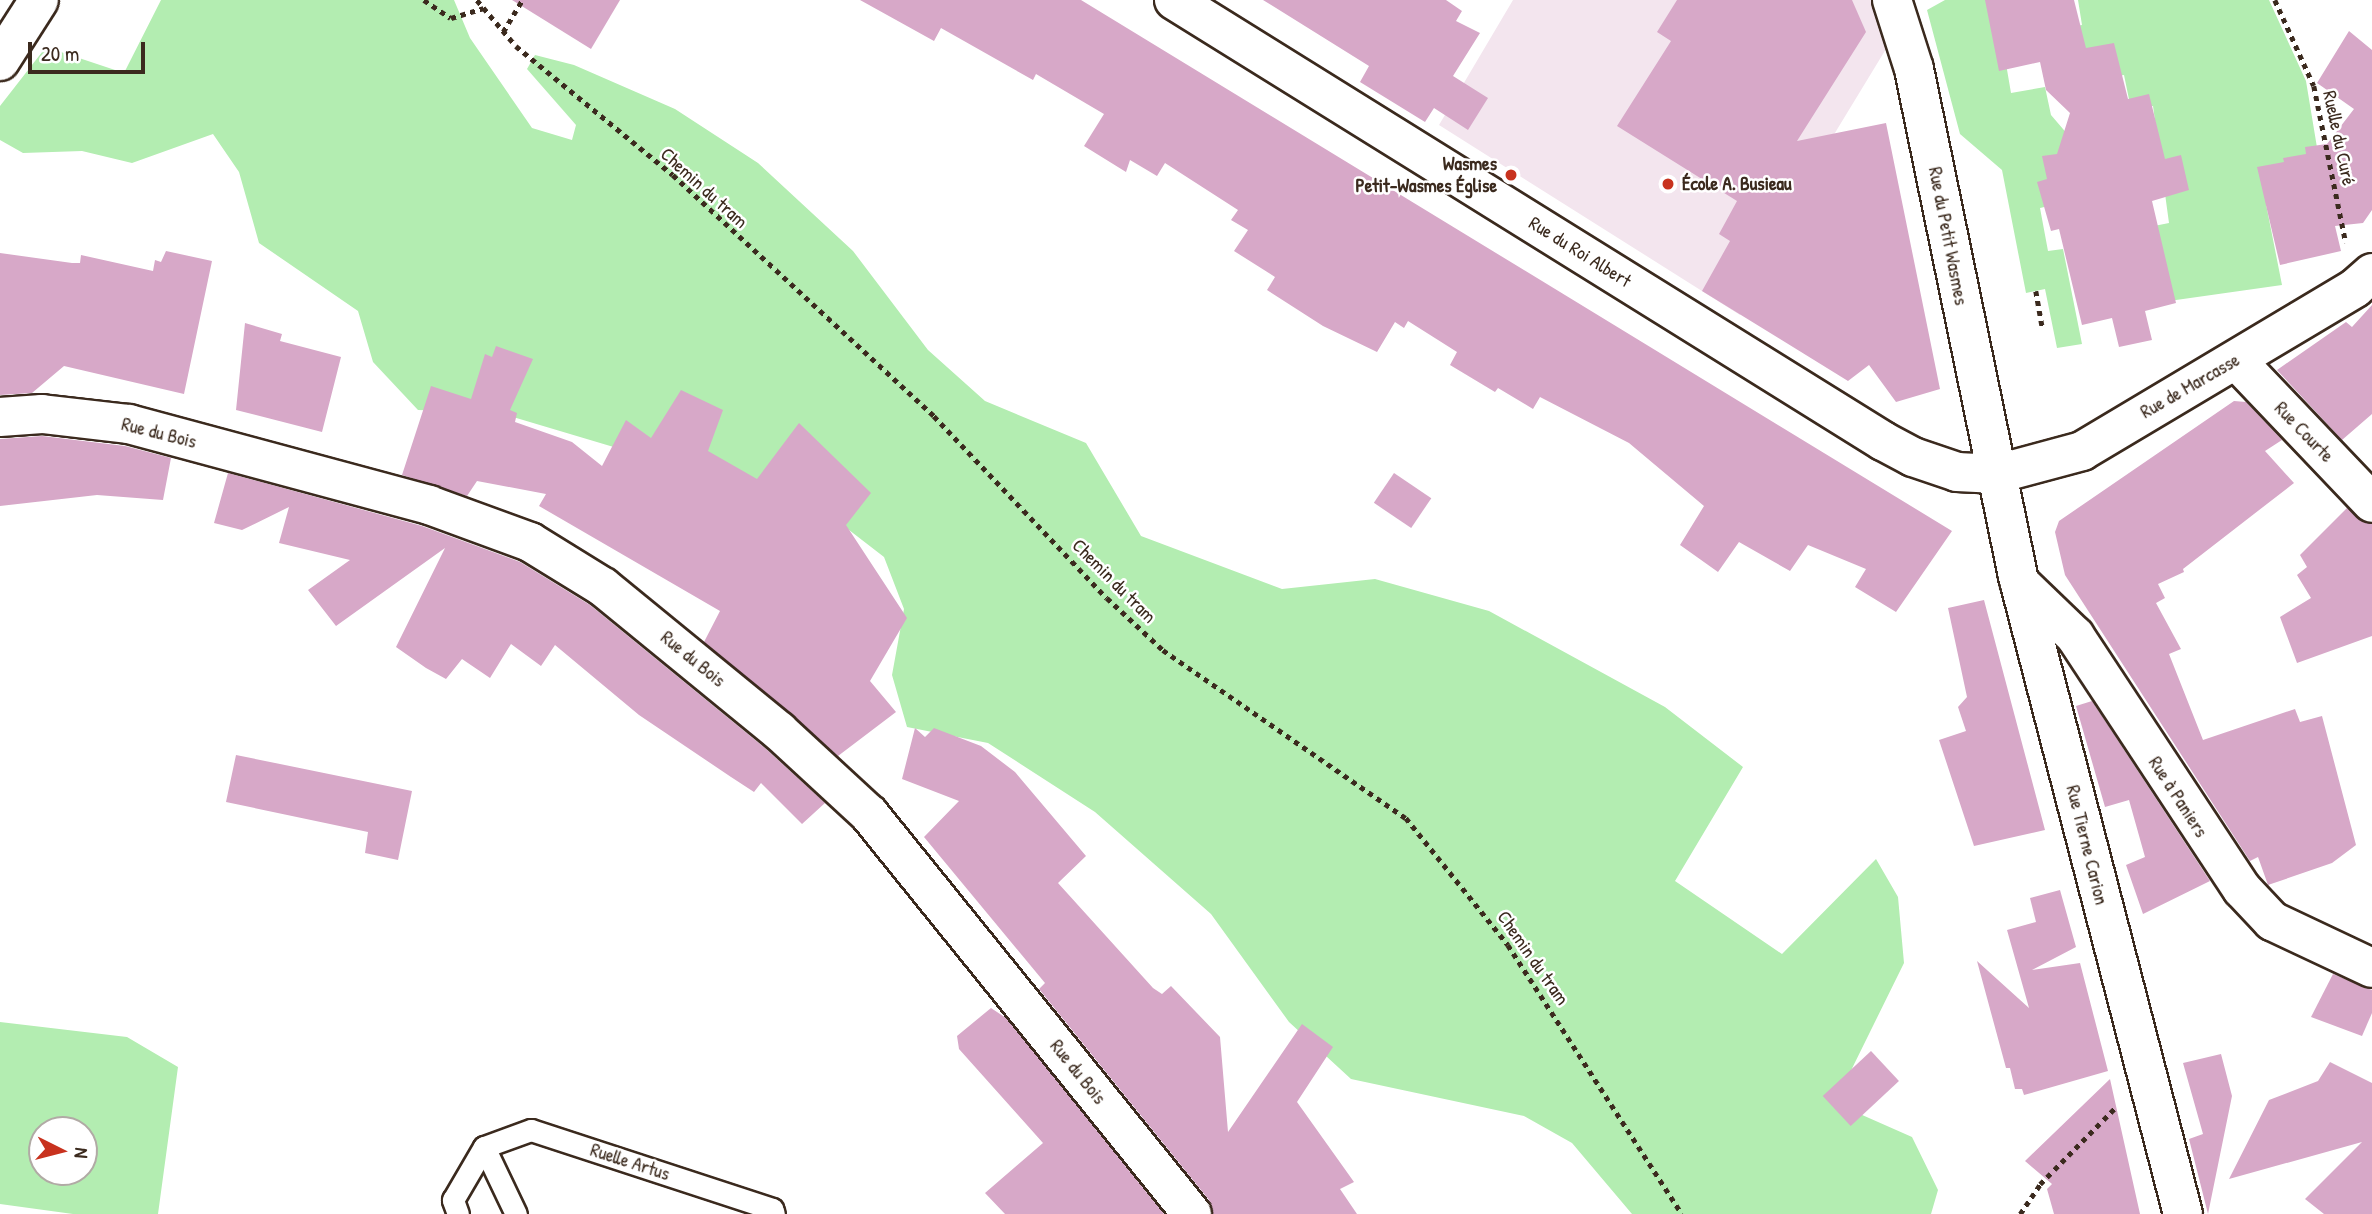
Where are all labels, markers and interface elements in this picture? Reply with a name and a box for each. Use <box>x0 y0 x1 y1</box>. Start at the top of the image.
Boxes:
scale bar <box>32 28 149 72</box>
text: 20 m <box>41 39 79 68</box>
street label: Ruelle du Curé <box>2318 89 2360 187</box>
street label: Chemin du tram <box>656 143 752 233</box>
place label: Wasmes Petit-Wasmes Église <box>1356 153 1497 197</box>
street label: Rue du Petit Wasmes <box>1923 165 1973 307</box>
marker: Wasmes Petit-Wasmes Église <box>1503 167 1519 183</box>
place label: École A. Busieau <box>1682 173 1792 195</box>
marker: École A. Busieau <box>1660 176 1676 192</box>
street label: Rue du Roi Albert <box>1525 212 1635 292</box>
street label: Rue de Marcasse <box>2136 348 2244 424</box>
street label: Rue Courte <box>2270 397 2338 467</box>
street label: Rue du Bois <box>119 413 199 453</box>
street label: Chemin du tram <box>1067 534 1161 628</box>
street label: Rue du Bois <box>656 626 730 692</box>
street label: Rue à Paniers <box>2143 752 2213 842</box>
street label: Rue Tierne Carion <box>2061 783 2113 907</box>
street label: Chemin du tram <box>1492 907 1574 1009</box>
street label: Rue du Bois <box>1045 1035 1111 1109</box>
north arrow <box>28 1116 98 1186</box>
street label: Ruelle Artus <box>588 1138 672 1186</box>
text: N <box>68 1147 95 1159</box>

